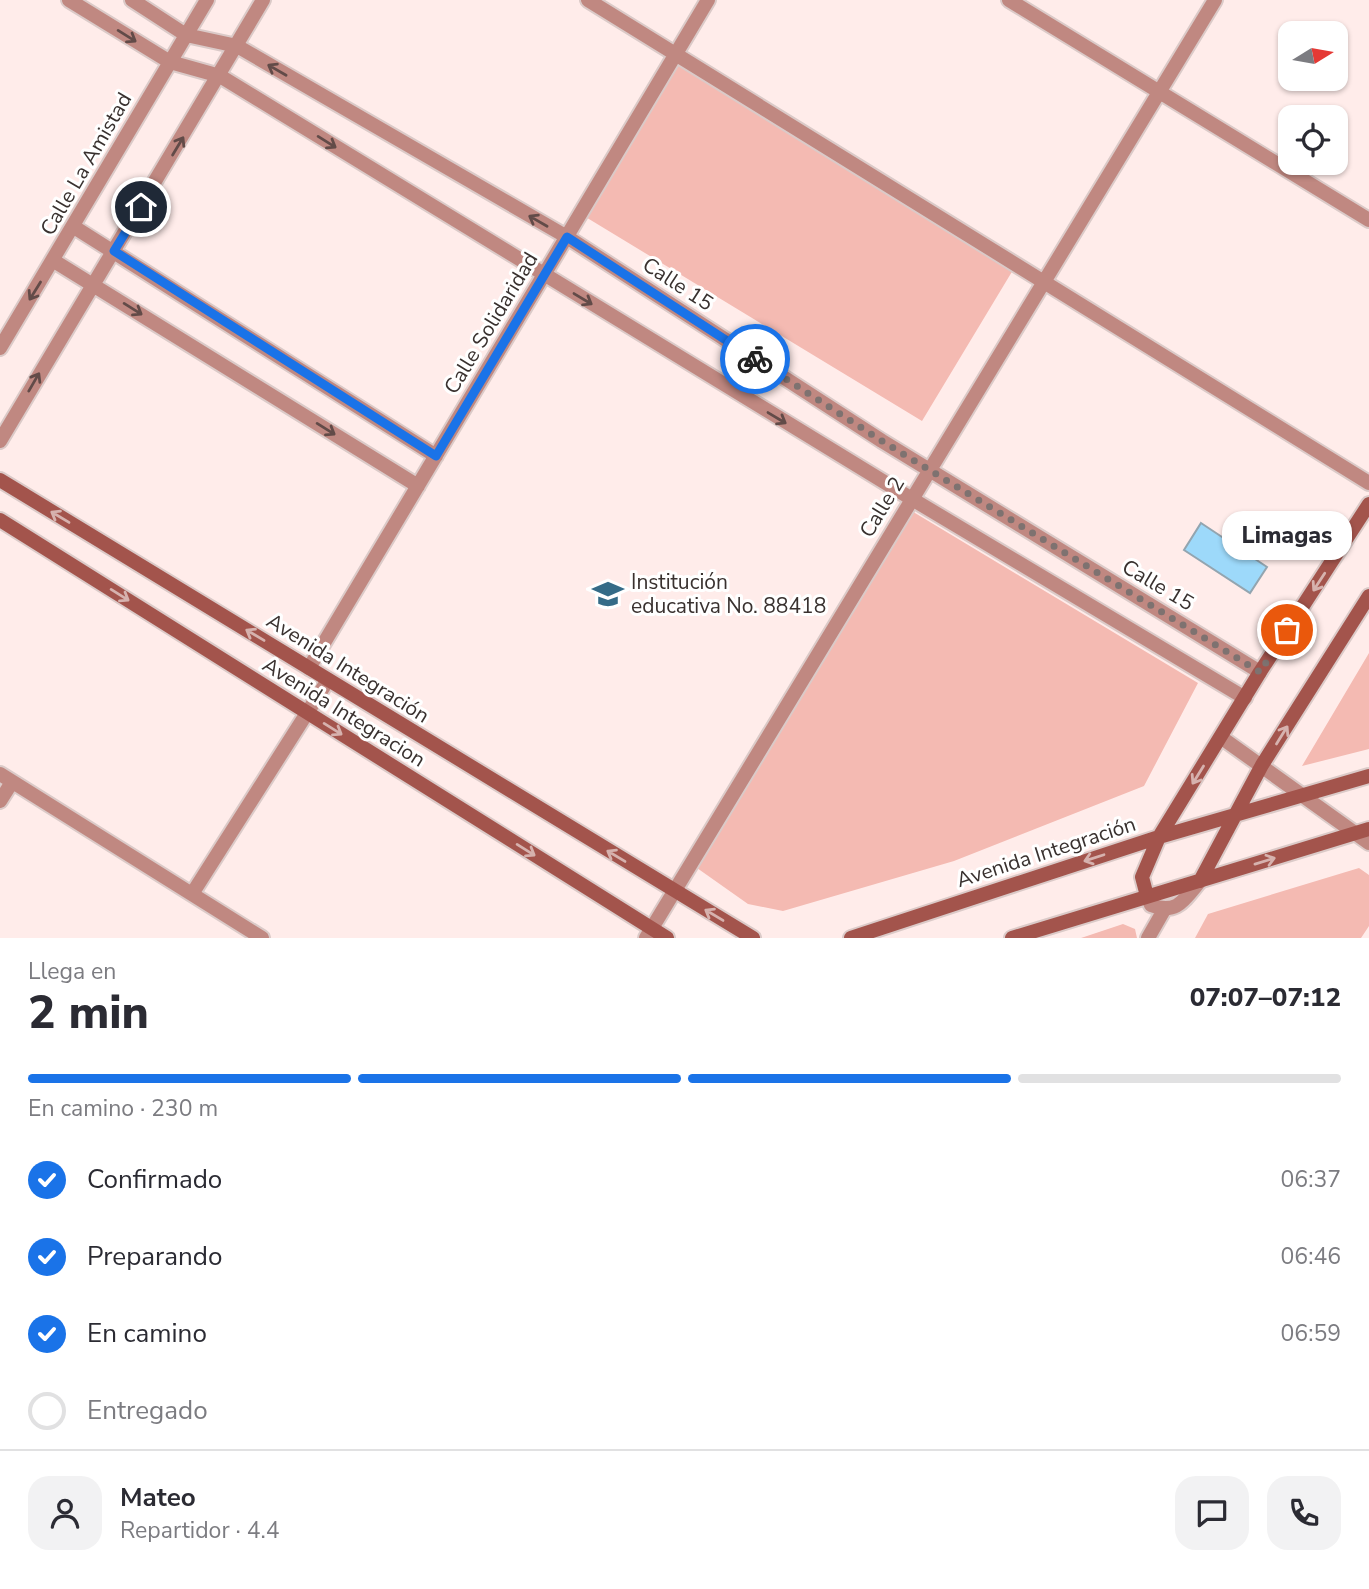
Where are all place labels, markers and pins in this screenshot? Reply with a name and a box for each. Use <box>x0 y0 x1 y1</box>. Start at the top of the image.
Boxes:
pin <box>111 177 171 237</box>
callout: Limagas <box>1222 511 1352 560</box>
place label: Institución educativa No. 88418 <box>631 568 826 620</box>
school or university icon: Institución educativa No. 88418 <box>591 577 625 611</box>
pin <box>1257 600 1317 660</box>

